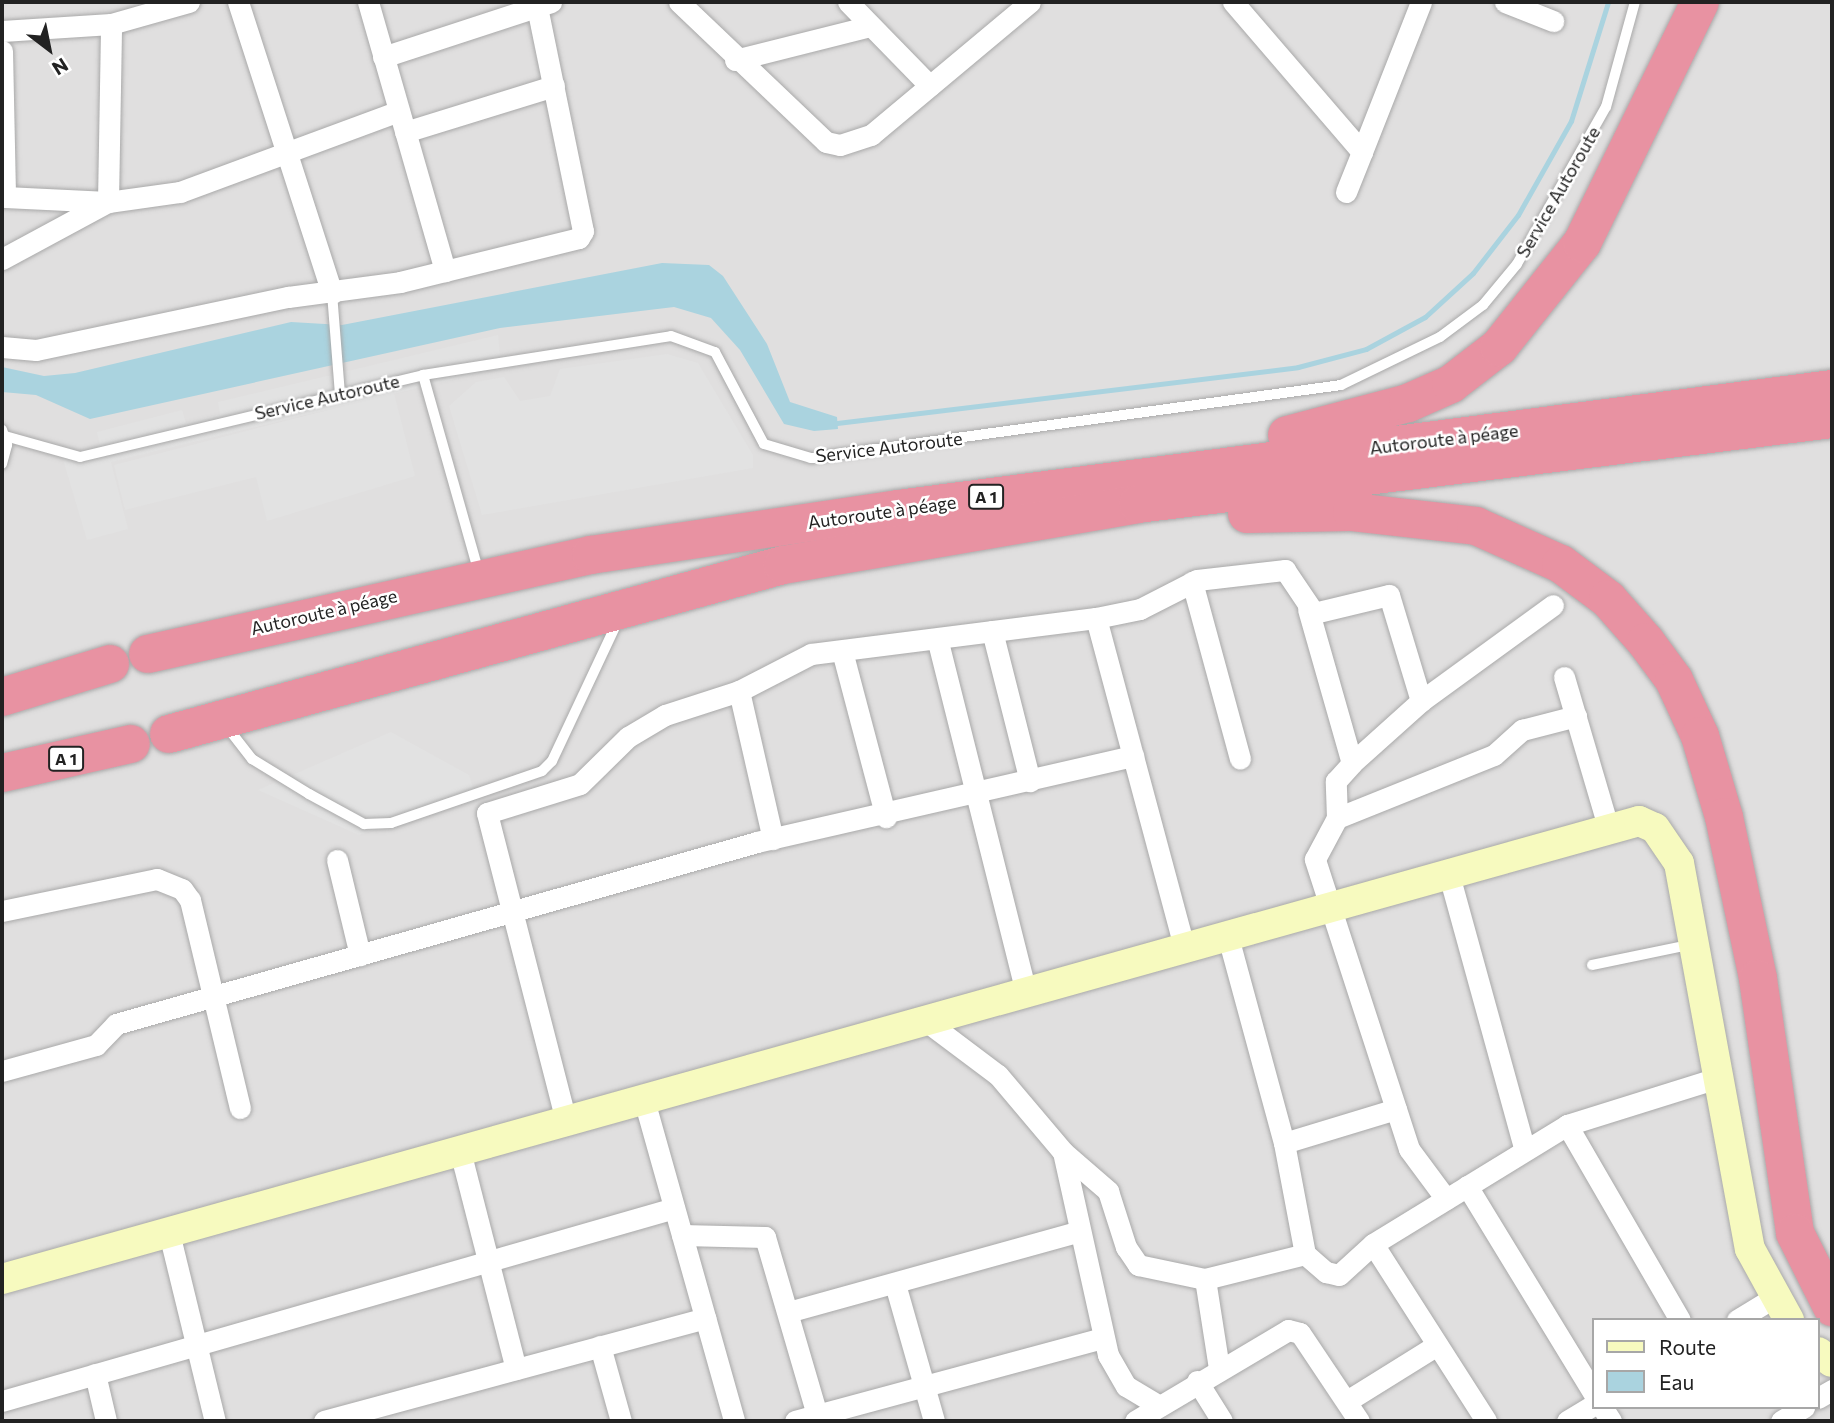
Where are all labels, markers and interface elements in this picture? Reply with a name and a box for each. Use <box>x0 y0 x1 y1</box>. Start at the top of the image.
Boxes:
north arrow <box>14 14 84 84</box>
text: N <box>48 54 73 81</box>
street label: Service Autoroute <box>1512 123 1604 261</box>
street label: Service Autoroute <box>253 370 401 424</box>
street label: Autoroute à péage <box>1368 419 1520 459</box>
street label: Service Autoroute <box>814 427 964 467</box>
road number: A 1 <box>967 484 1005 510</box>
street label: Autoroute à péage <box>806 491 958 533</box>
street label: Autoroute à péage <box>249 585 399 639</box>
road number: A 1 <box>47 746 85 772</box>
legend <box>1592 1318 1820 1409</box>
text: Route <box>1659 1334 1716 1359</box>
text: Eau <box>1659 1369 1694 1394</box>

